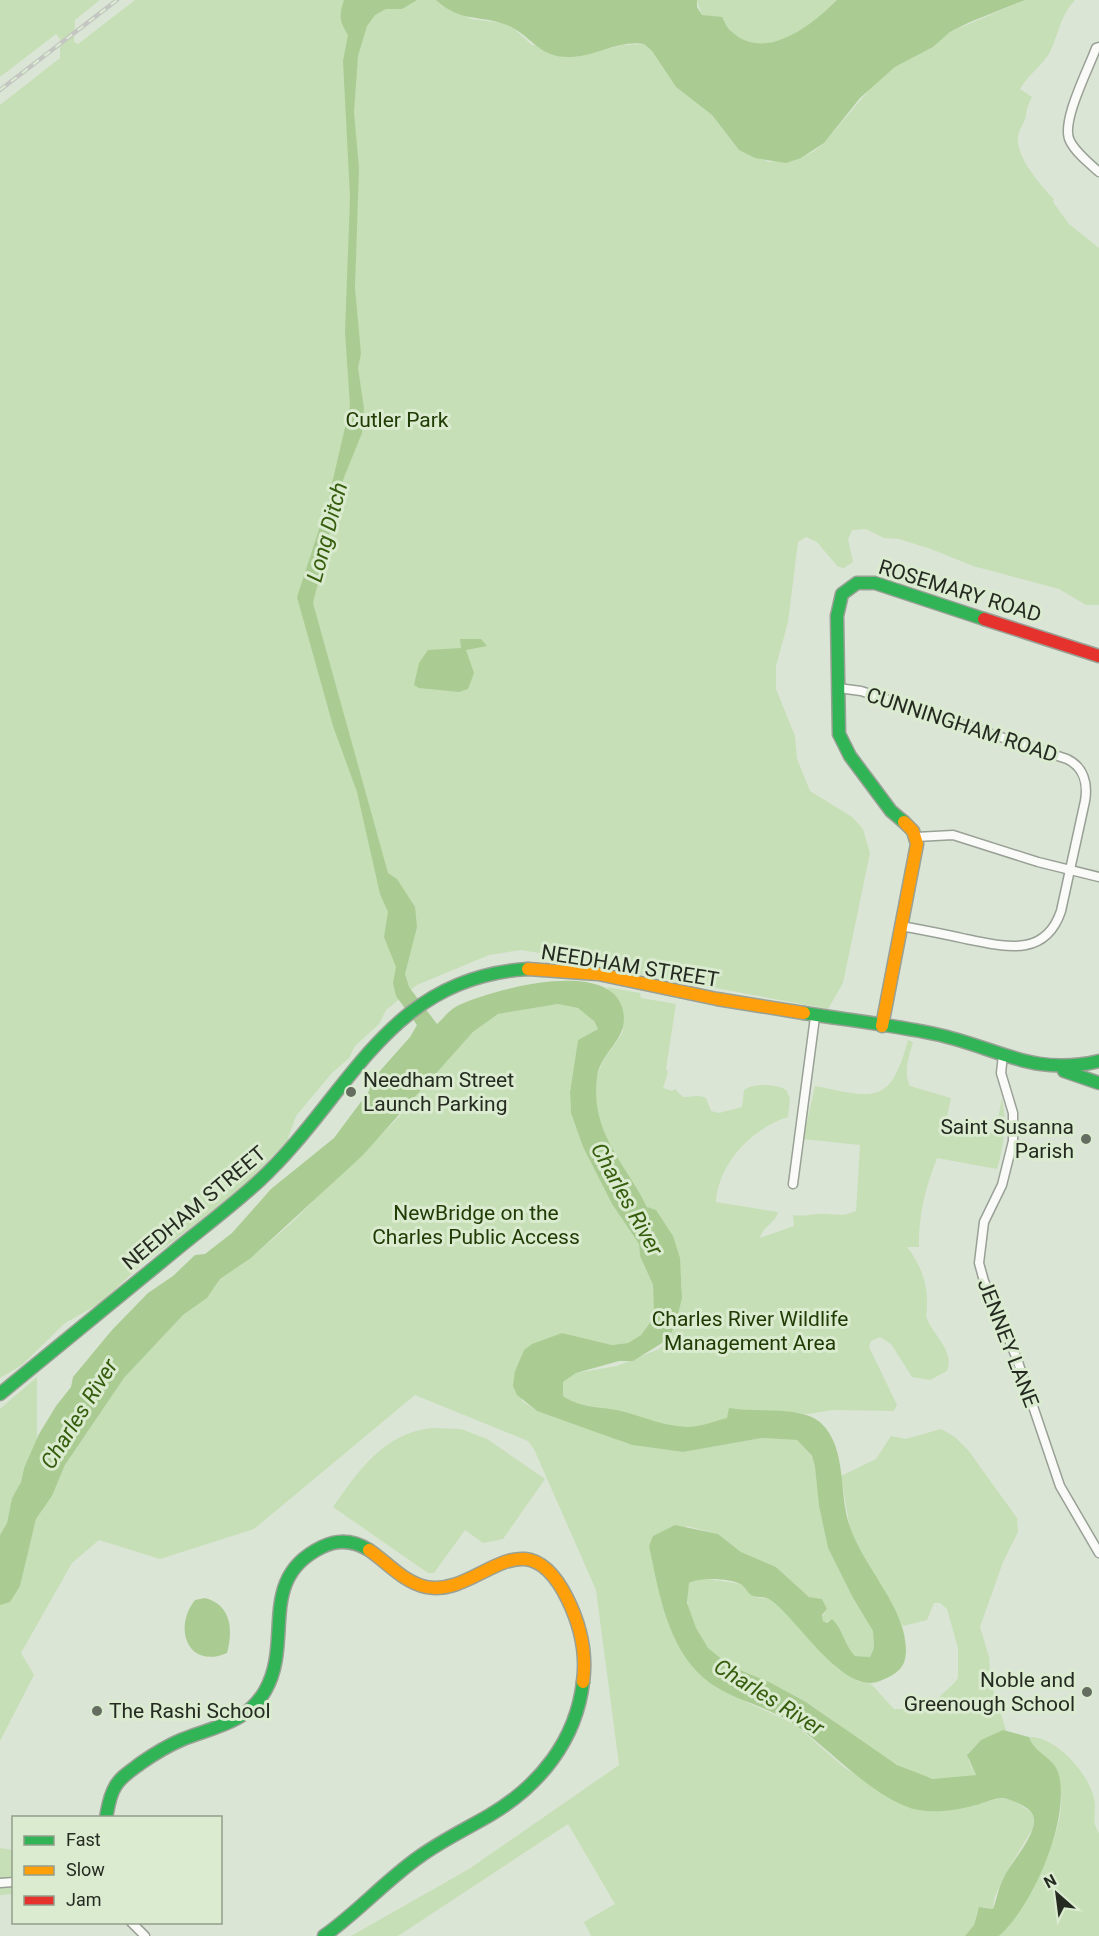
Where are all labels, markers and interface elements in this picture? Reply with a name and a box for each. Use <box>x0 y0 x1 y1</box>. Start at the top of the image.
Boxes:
park label: Cutler Park <box>345 408 449 432</box>
water label: Long Ditch <box>302 480 352 584</box>
street label: ROSEMARY ROAD <box>876 555 1044 627</box>
street label: CUNNINGHAM ROAD <box>864 683 1060 767</box>
street label: NEEDHAM STREET <box>539 940 721 992</box>
place label: Needham Street Launch Parking <box>363 1068 514 1116</box>
marker: Needham Street Launch Parking <box>344 1085 358 1099</box>
place label: Saint Susanna Parish <box>940 1115 1074 1163</box>
marker: Saint Susanna Parish <box>1079 1132 1093 1146</box>
water label: Charles River <box>586 1139 668 1260</box>
street label: NEEDHAM STREET <box>117 1141 271 1275</box>
park label: NewBridge on the Charles Public Access <box>372 1201 580 1249</box>
street label: JENNEY LANE <box>973 1276 1043 1411</box>
park label: Charles River Wildlife Management Area <box>652 1307 848 1355</box>
water label: Charles River <box>35 1354 123 1473</box>
water label: Charles River <box>710 1653 829 1741</box>
place label: Noble and Greenough School <box>904 1668 1075 1716</box>
marker: Noble and Greenough School <box>1080 1685 1094 1699</box>
place label: The Rashi School <box>109 1699 271 1723</box>
marker: The Rashi School <box>90 1704 104 1718</box>
legend <box>12 1816 222 1924</box>
text: Fast <box>66 1829 101 1850</box>
text: Slow <box>66 1859 105 1880</box>
north arrow <box>1027 1864 1087 1924</box>
text: N <box>1041 1870 1060 1892</box>
text: Jam <box>66 1889 102 1910</box>

